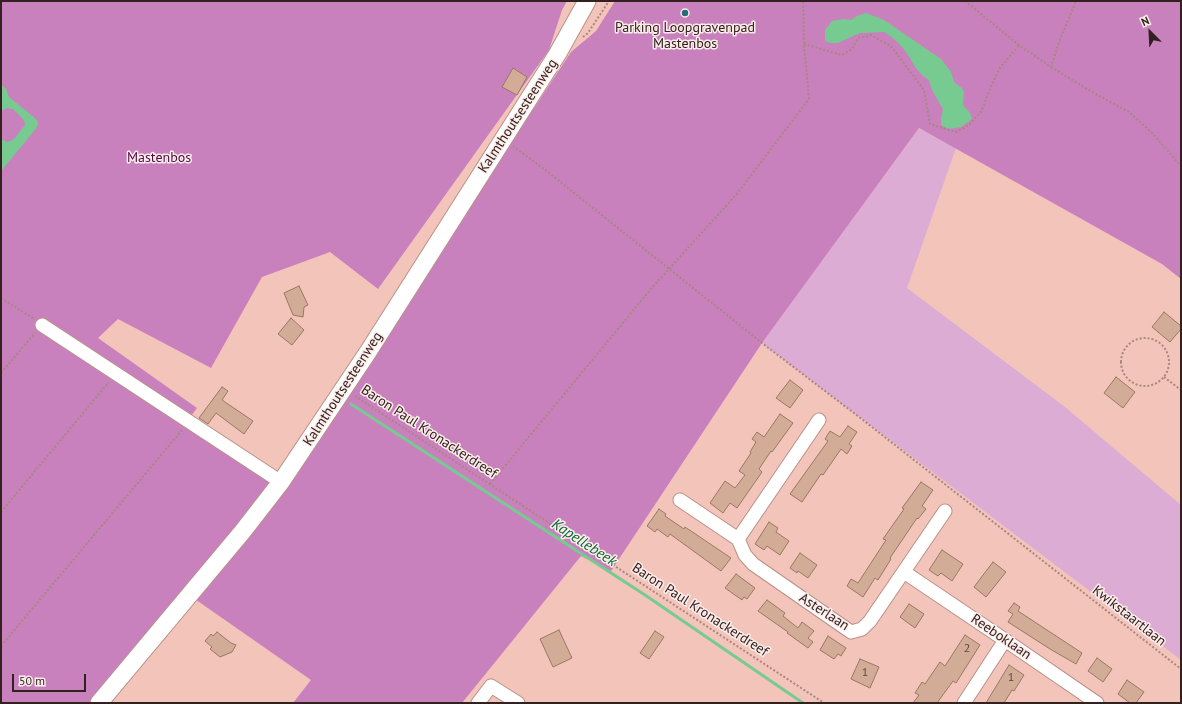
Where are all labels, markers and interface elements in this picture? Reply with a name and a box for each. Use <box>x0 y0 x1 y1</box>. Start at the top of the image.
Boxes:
marker: Parking Loopgravenpad Mastenbos <box>680 8 690 18</box>
north arrow <box>1130 12 1170 52</box>
text: N <box>1139 13 1151 29</box>
place label: Parking Loopgravenpad Mastenbos <box>615 20 755 52</box>
street label: Kalmthoutsesteenweg <box>475 56 561 176</box>
park label: Mastenbos <box>127 150 191 166</box>
street label: Kalmthoutsesteenweg <box>300 329 386 449</box>
street label: Baron Paul Kronackerdreef <box>358 382 500 482</box>
water label: Kapellebeek <box>548 515 620 571</box>
street label: Baron Paul Kronackerdreef <box>629 560 771 660</box>
street label: Kwikstaartlaan <box>1089 582 1169 650</box>
street label: Asterlaan <box>796 590 852 634</box>
street label: Reeboklaan <box>968 611 1034 663</box>
house number: 2 <box>964 642 970 656</box>
scale bar <box>14 666 88 692</box>
house number: 1 <box>862 666 868 680</box>
house number: 1 <box>1008 671 1014 685</box>
text: 50 m <box>19 673 45 688</box>

